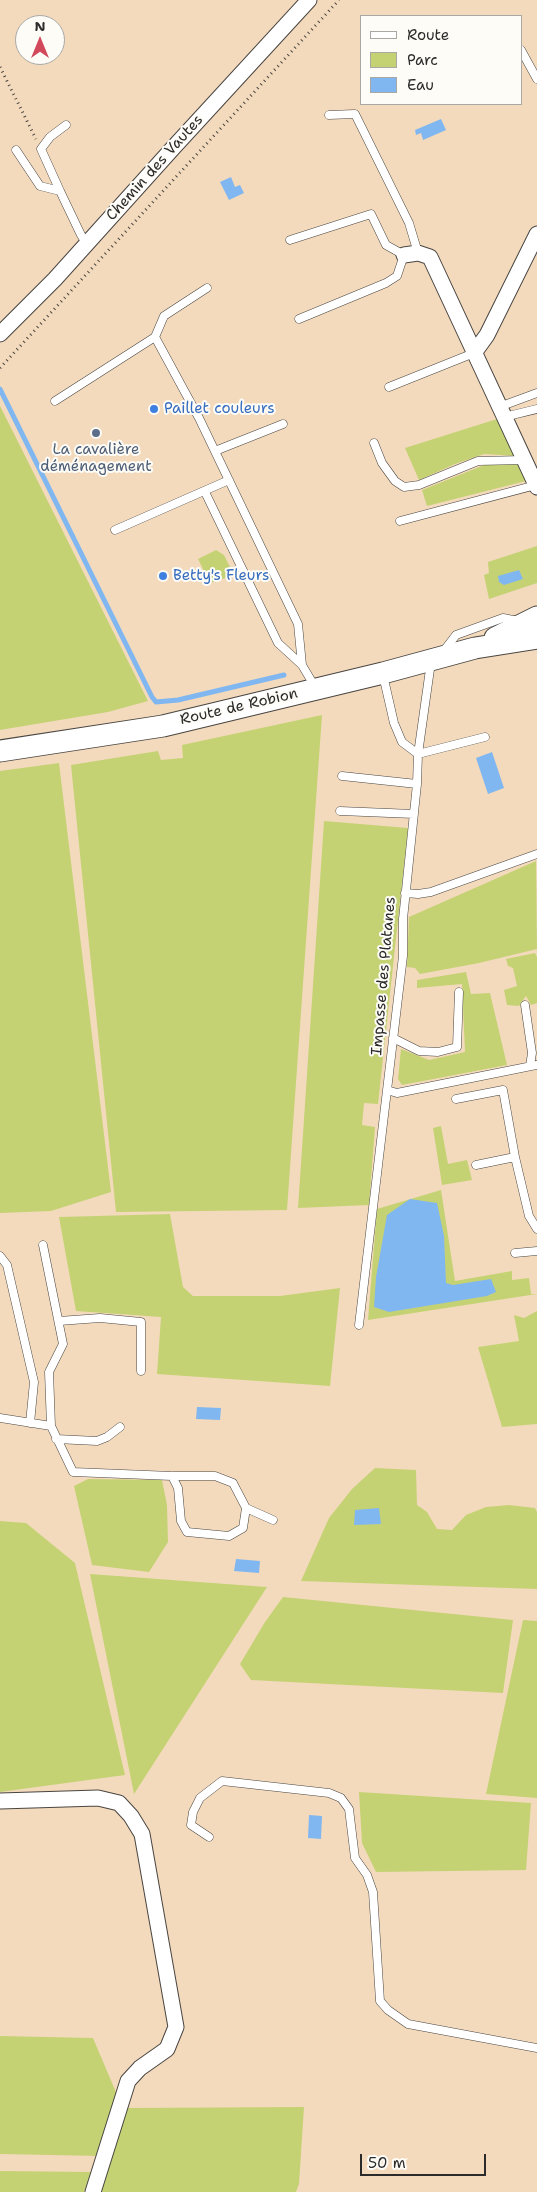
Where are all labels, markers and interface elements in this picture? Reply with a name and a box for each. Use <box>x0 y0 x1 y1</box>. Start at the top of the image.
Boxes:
north arrow <box>15 15 65 65</box>
legend <box>360 15 522 105</box>
text: N <box>34 17 46 35</box>
text: Route <box>407 25 449 45</box>
text: Parc <box>407 50 438 70</box>
text: Eau <box>407 75 434 95</box>
street label: Chemin des Vautes <box>103 111 207 225</box>
place label: Paillet couleurs <box>164 400 275 418</box>
marker: Paillet couleurs <box>148 403 160 415</box>
marker: La cavalière déménagement <box>90 427 102 439</box>
place label: La cavalière déménagement <box>40 441 152 476</box>
place label: Betty's Fleurs <box>173 567 269 585</box>
marker: Betty's Fleurs <box>157 570 169 582</box>
street label: Route de Robion <box>178 685 300 729</box>
street label: Impasse des Platanes <box>368 896 400 1056</box>
scale bar <box>362 2144 488 2176</box>
text: 50 m <box>368 2153 406 2173</box>

